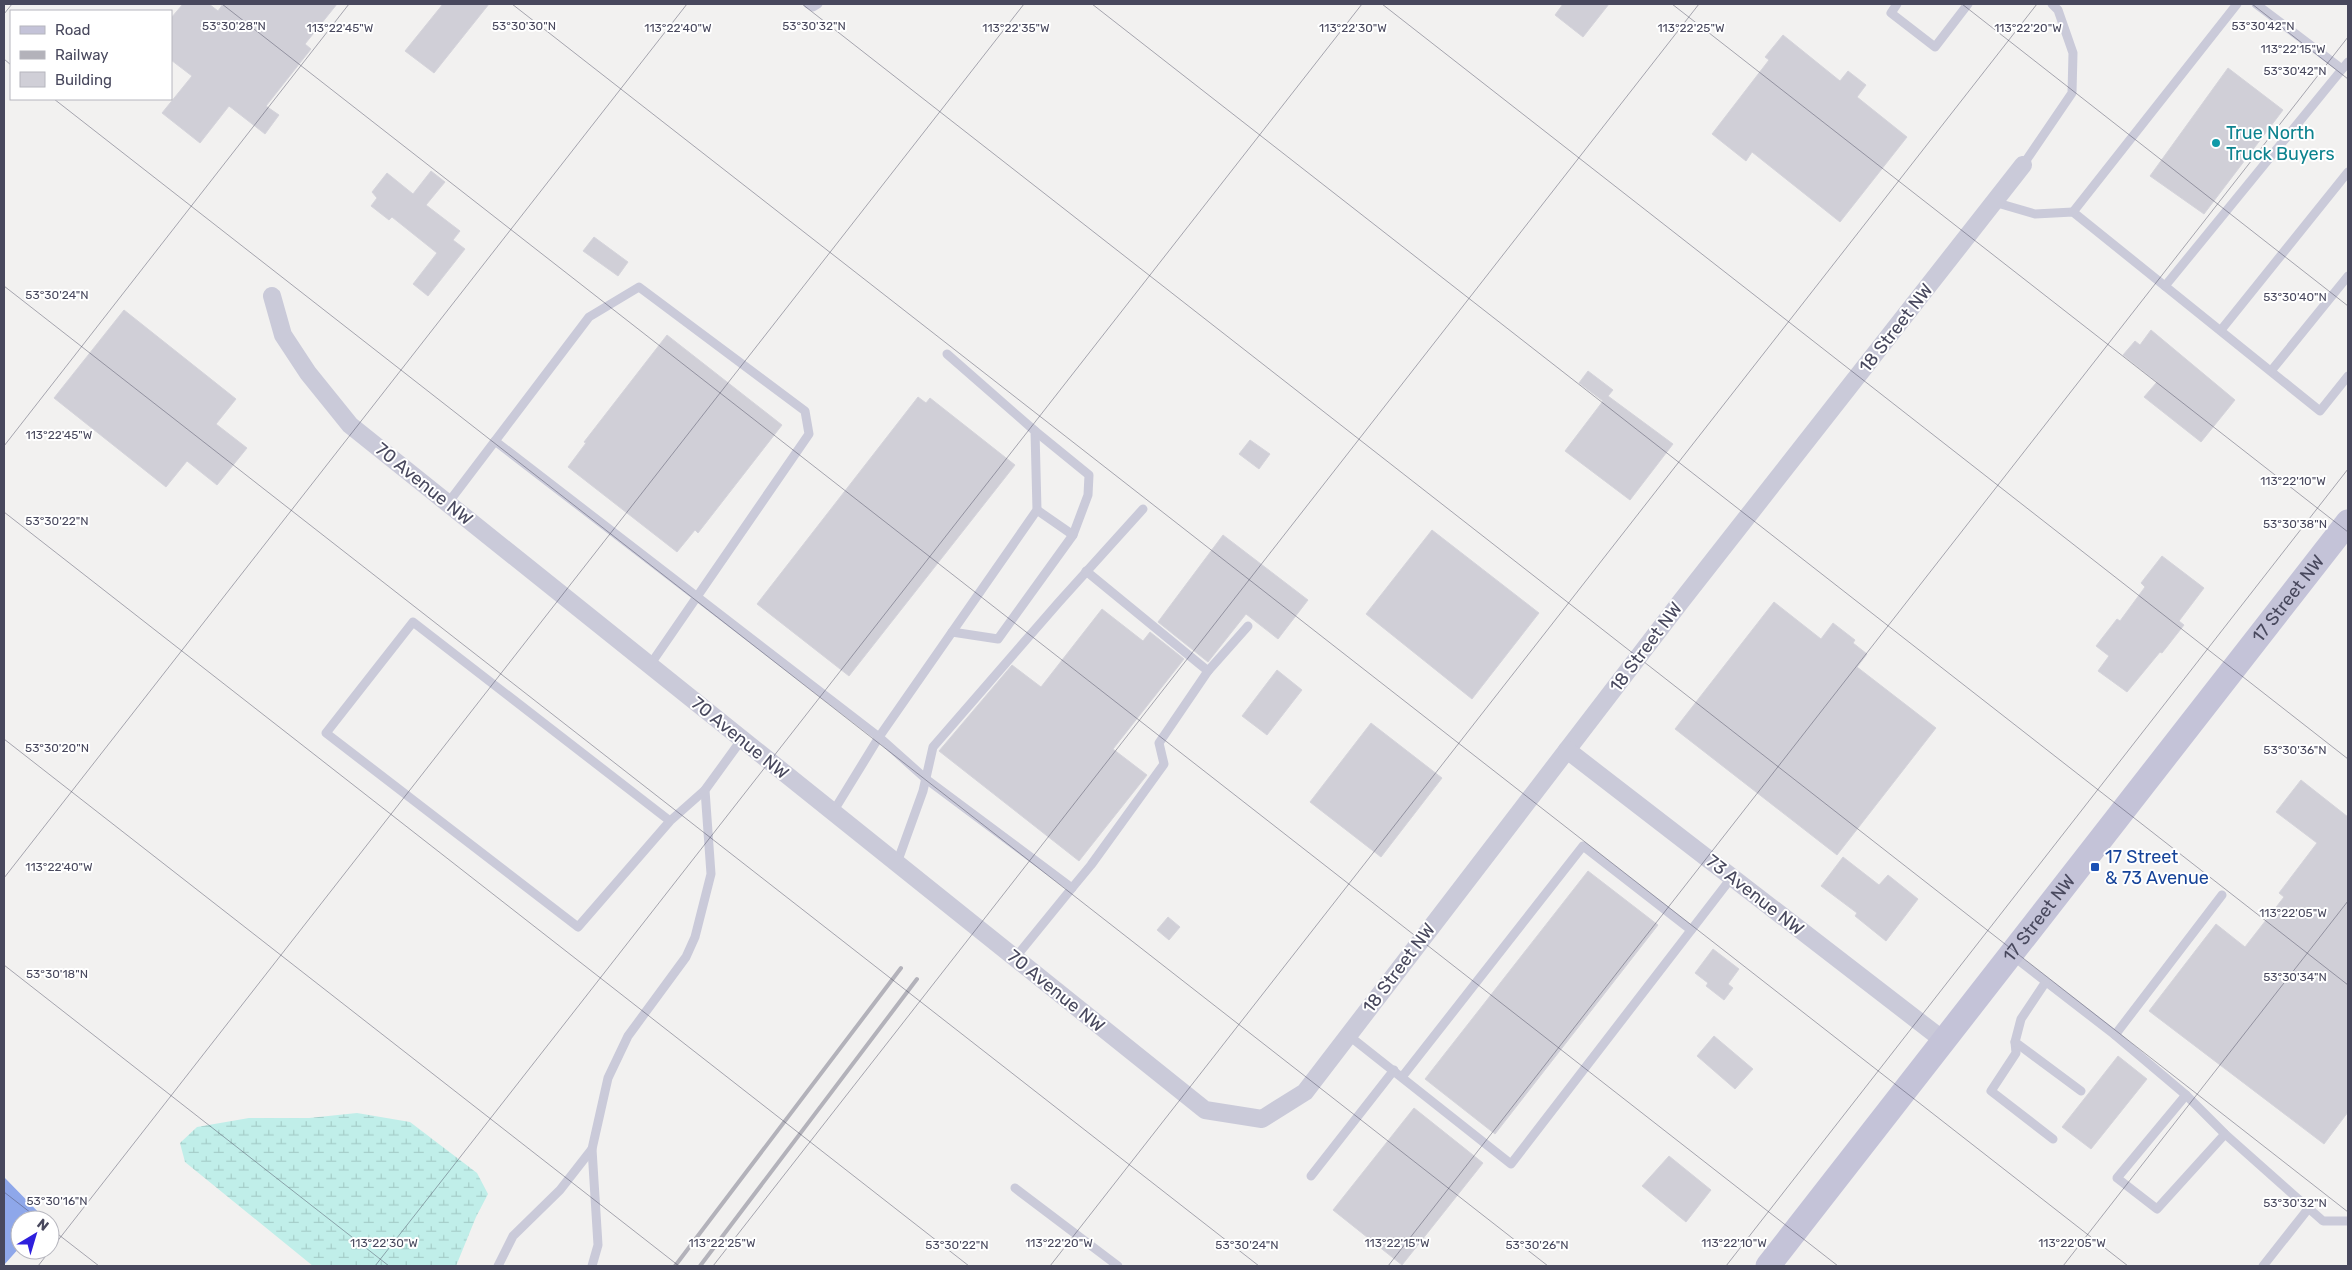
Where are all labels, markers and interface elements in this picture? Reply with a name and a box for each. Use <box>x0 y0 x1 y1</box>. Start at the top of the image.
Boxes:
legend <box>10 10 172 100</box>
text: 53°30'28"N <box>202 19 266 33</box>
text: 53°30'30"N <box>492 19 556 33</box>
text: 53°30'32"N <box>782 19 846 33</box>
text: 53°30'42"N <box>2231 19 2295 33</box>
text: Road <box>55 21 91 39</box>
text: 113°22'45"W <box>307 21 374 35</box>
text: 113°22'40"W <box>644 21 712 35</box>
text: 113°22'35"W <box>982 21 1050 35</box>
text: 113°22'30"W <box>1319 21 1387 35</box>
text: 113°22'25"W <box>1657 21 1725 35</box>
text: 113°22'20"W <box>1994 21 2062 35</box>
text: 113°22'15"W <box>2260 42 2326 56</box>
text: Railway <box>55 46 109 64</box>
text: 53°30'42"N <box>2263 64 2327 78</box>
text: Building <box>55 71 112 89</box>
place label: True North Truck Buyers <box>2226 122 2335 165</box>
marker: True North Truck Buyers <box>2210 137 2222 149</box>
street label: 18 Street NW <box>1854 279 1938 377</box>
text: 53°30'24"N <box>25 288 89 302</box>
text: 53°30'40"N <box>2263 290 2327 304</box>
text: 113°22'45"W <box>26 428 93 442</box>
street label: 70 Avenue NW <box>371 438 477 530</box>
text: 113°22'10"W <box>2260 474 2326 488</box>
text: 53°30'22"N <box>25 514 89 528</box>
text: 53°30'38"N <box>2263 517 2327 531</box>
street label: 17 Street NW <box>2247 551 2329 647</box>
street label: 18 Street NW <box>1605 598 1687 696</box>
street label: 70 Avenue NW <box>687 692 793 784</box>
text: 53°30'20"N <box>25 741 89 755</box>
text: 53°30'36"N <box>2263 743 2327 757</box>
place label: 17 Street & 73 Avenue <box>2105 846 2209 889</box>
street label: 73 Avenue NW <box>1702 850 1808 940</box>
text: 113°22'40"W <box>25 860 93 874</box>
marker: 17 Street & 73 Avenue <box>2089 861 2101 873</box>
street label: 17 Street NW <box>1998 870 2080 966</box>
text: 113°22'05"W <box>2259 906 2327 920</box>
street label: 18 Street NW <box>1358 919 1440 1017</box>
street label: 70 Avenue NW <box>1003 945 1109 1037</box>
text: 53°30'18"N <box>26 967 88 981</box>
text: 53°30'34"N <box>2263 970 2327 984</box>
text: 53°30'16"N <box>26 1194 88 1208</box>
text: 53°30'32"N <box>2263 1196 2327 1210</box>
north arrow <box>10 1210 60 1260</box>
text: N <box>33 1215 52 1235</box>
text: 113°22'30"W <box>350 1236 418 1250</box>
text: 113°22'25"W <box>688 1236 756 1250</box>
text: 113°22'20"W <box>1025 1236 1093 1250</box>
text: 113°22'15"W <box>1364 1236 1430 1250</box>
text: 113°22'10"W <box>1701 1236 1767 1250</box>
text: 113°22'05"W <box>2038 1236 2106 1250</box>
text: 53°30'22"N <box>925 1238 989 1252</box>
text: 53°30'24"N <box>1215 1238 1279 1252</box>
text: 53°30'26"N <box>1505 1238 1569 1252</box>

